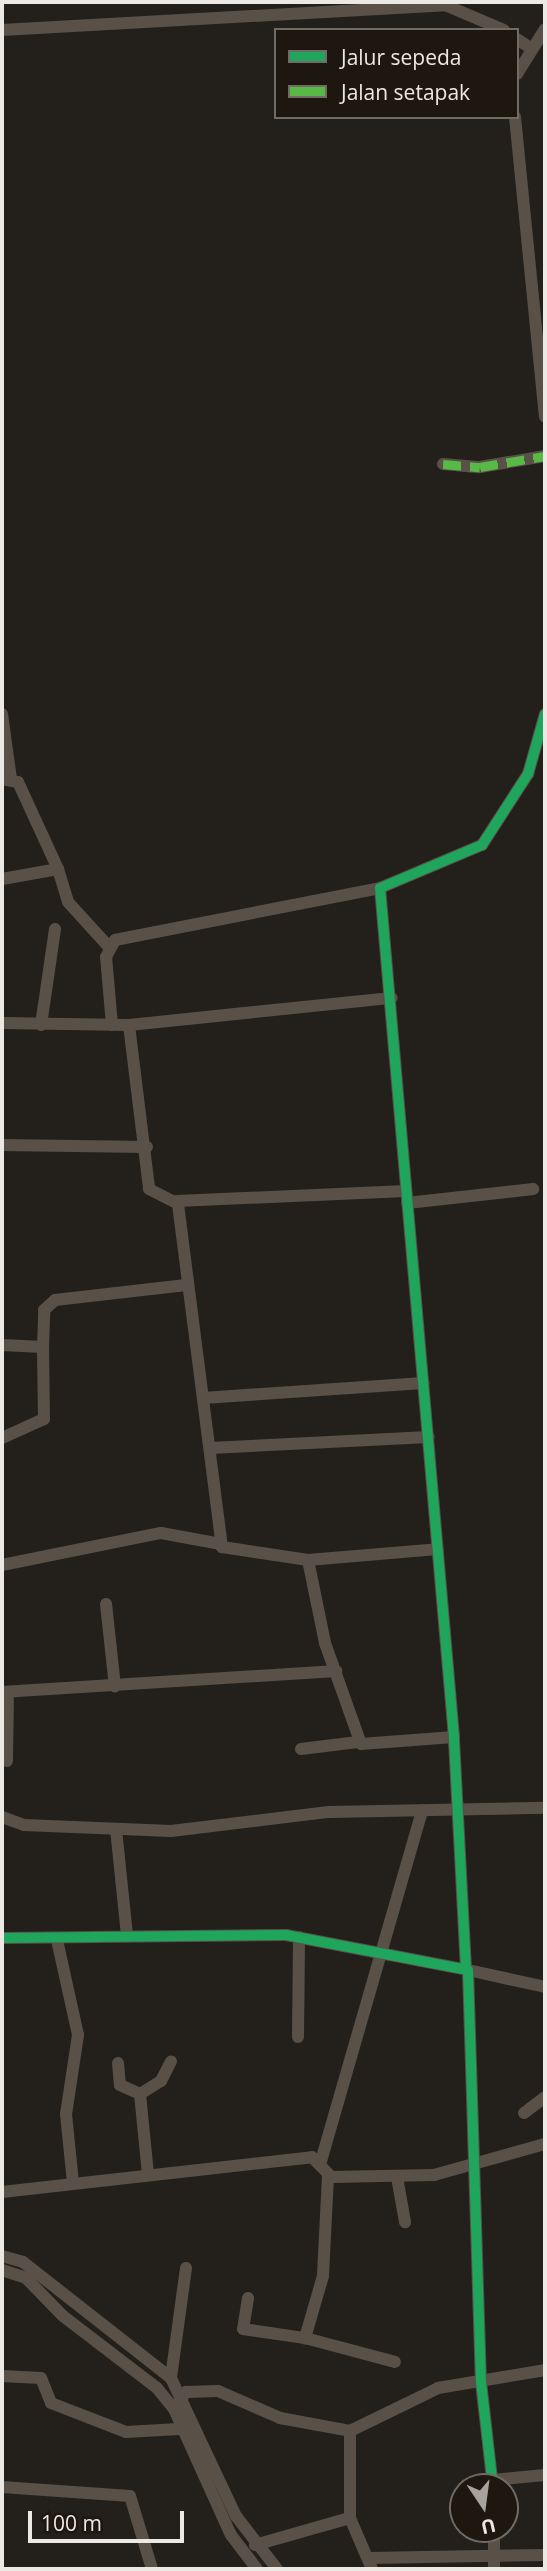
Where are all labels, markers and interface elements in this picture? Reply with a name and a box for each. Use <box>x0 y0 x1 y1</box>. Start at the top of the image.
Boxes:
legend <box>274 28 519 119</box>
text: Jalur sepeda <box>341 43 461 71</box>
text: Jalan setapak <box>341 78 470 106</box>
north arrow <box>449 2473 519 2543</box>
scale bar <box>32 2498 187 2542</box>
text: 100 m <box>41 2509 102 2537</box>
text: U <box>478 2512 498 2541</box>

